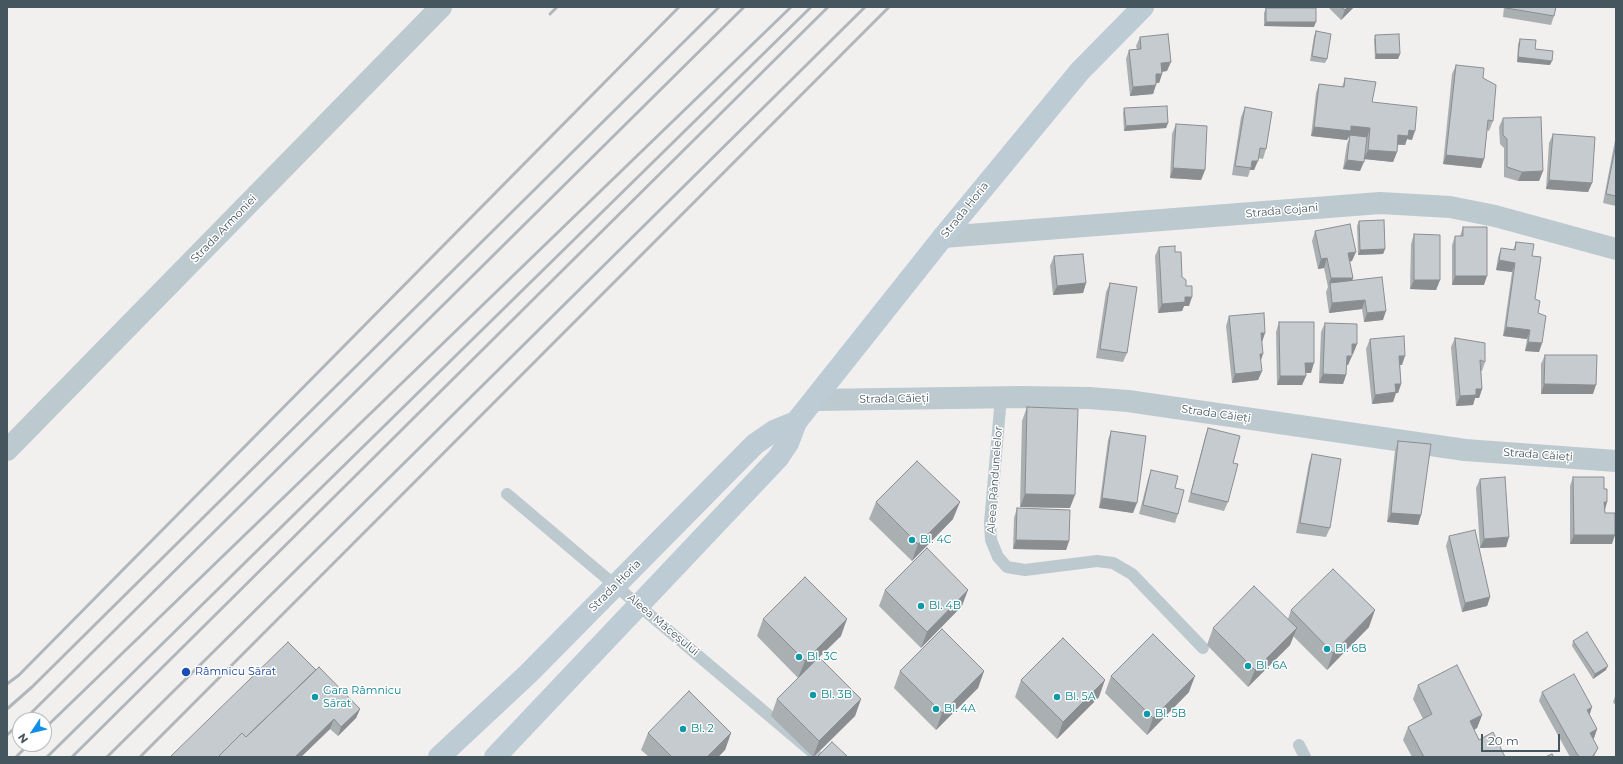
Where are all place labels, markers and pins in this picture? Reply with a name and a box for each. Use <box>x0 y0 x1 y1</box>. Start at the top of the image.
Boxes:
place label: Bl. 4C <box>920 533 952 547</box>
marker: Bl. 4C <box>907 535 917 545</box>
place label: Bl. 4B <box>929 599 961 613</box>
marker: Bl. 4B <box>916 601 926 611</box>
place label: Bl. 6B <box>1335 642 1366 656</box>
marker: Bl. 6B <box>1322 644 1332 654</box>
place label: Bl. 3C <box>807 650 837 664</box>
marker: Bl. 3C <box>794 652 804 662</box>
place label: Bl. 6A <box>1256 659 1287 673</box>
marker: Bl. 6A <box>1243 661 1253 671</box>
place label: Râmnicu Sărat <box>195 665 276 679</box>
marker: Râmnicu Sărat <box>180 666 192 678</box>
place label: Gara Râmnicu Sărat <box>323 684 401 710</box>
place label: Bl. 3B <box>821 688 852 702</box>
marker: Bl. 3B <box>808 690 818 700</box>
place label: Bl. 5A <box>1065 690 1096 704</box>
marker: Gara Râmnicu Sărat <box>310 692 320 702</box>
marker: Bl. 5A <box>1052 692 1062 702</box>
place label: Bl. 4A <box>944 702 976 716</box>
marker: Bl. 4A <box>931 704 941 714</box>
place label: Bl. 5B <box>1155 707 1186 721</box>
marker: Bl. 5B <box>1142 709 1152 719</box>
place label: Bl. 2 <box>691 722 714 736</box>
marker: Bl. 2 <box>678 724 688 734</box>

